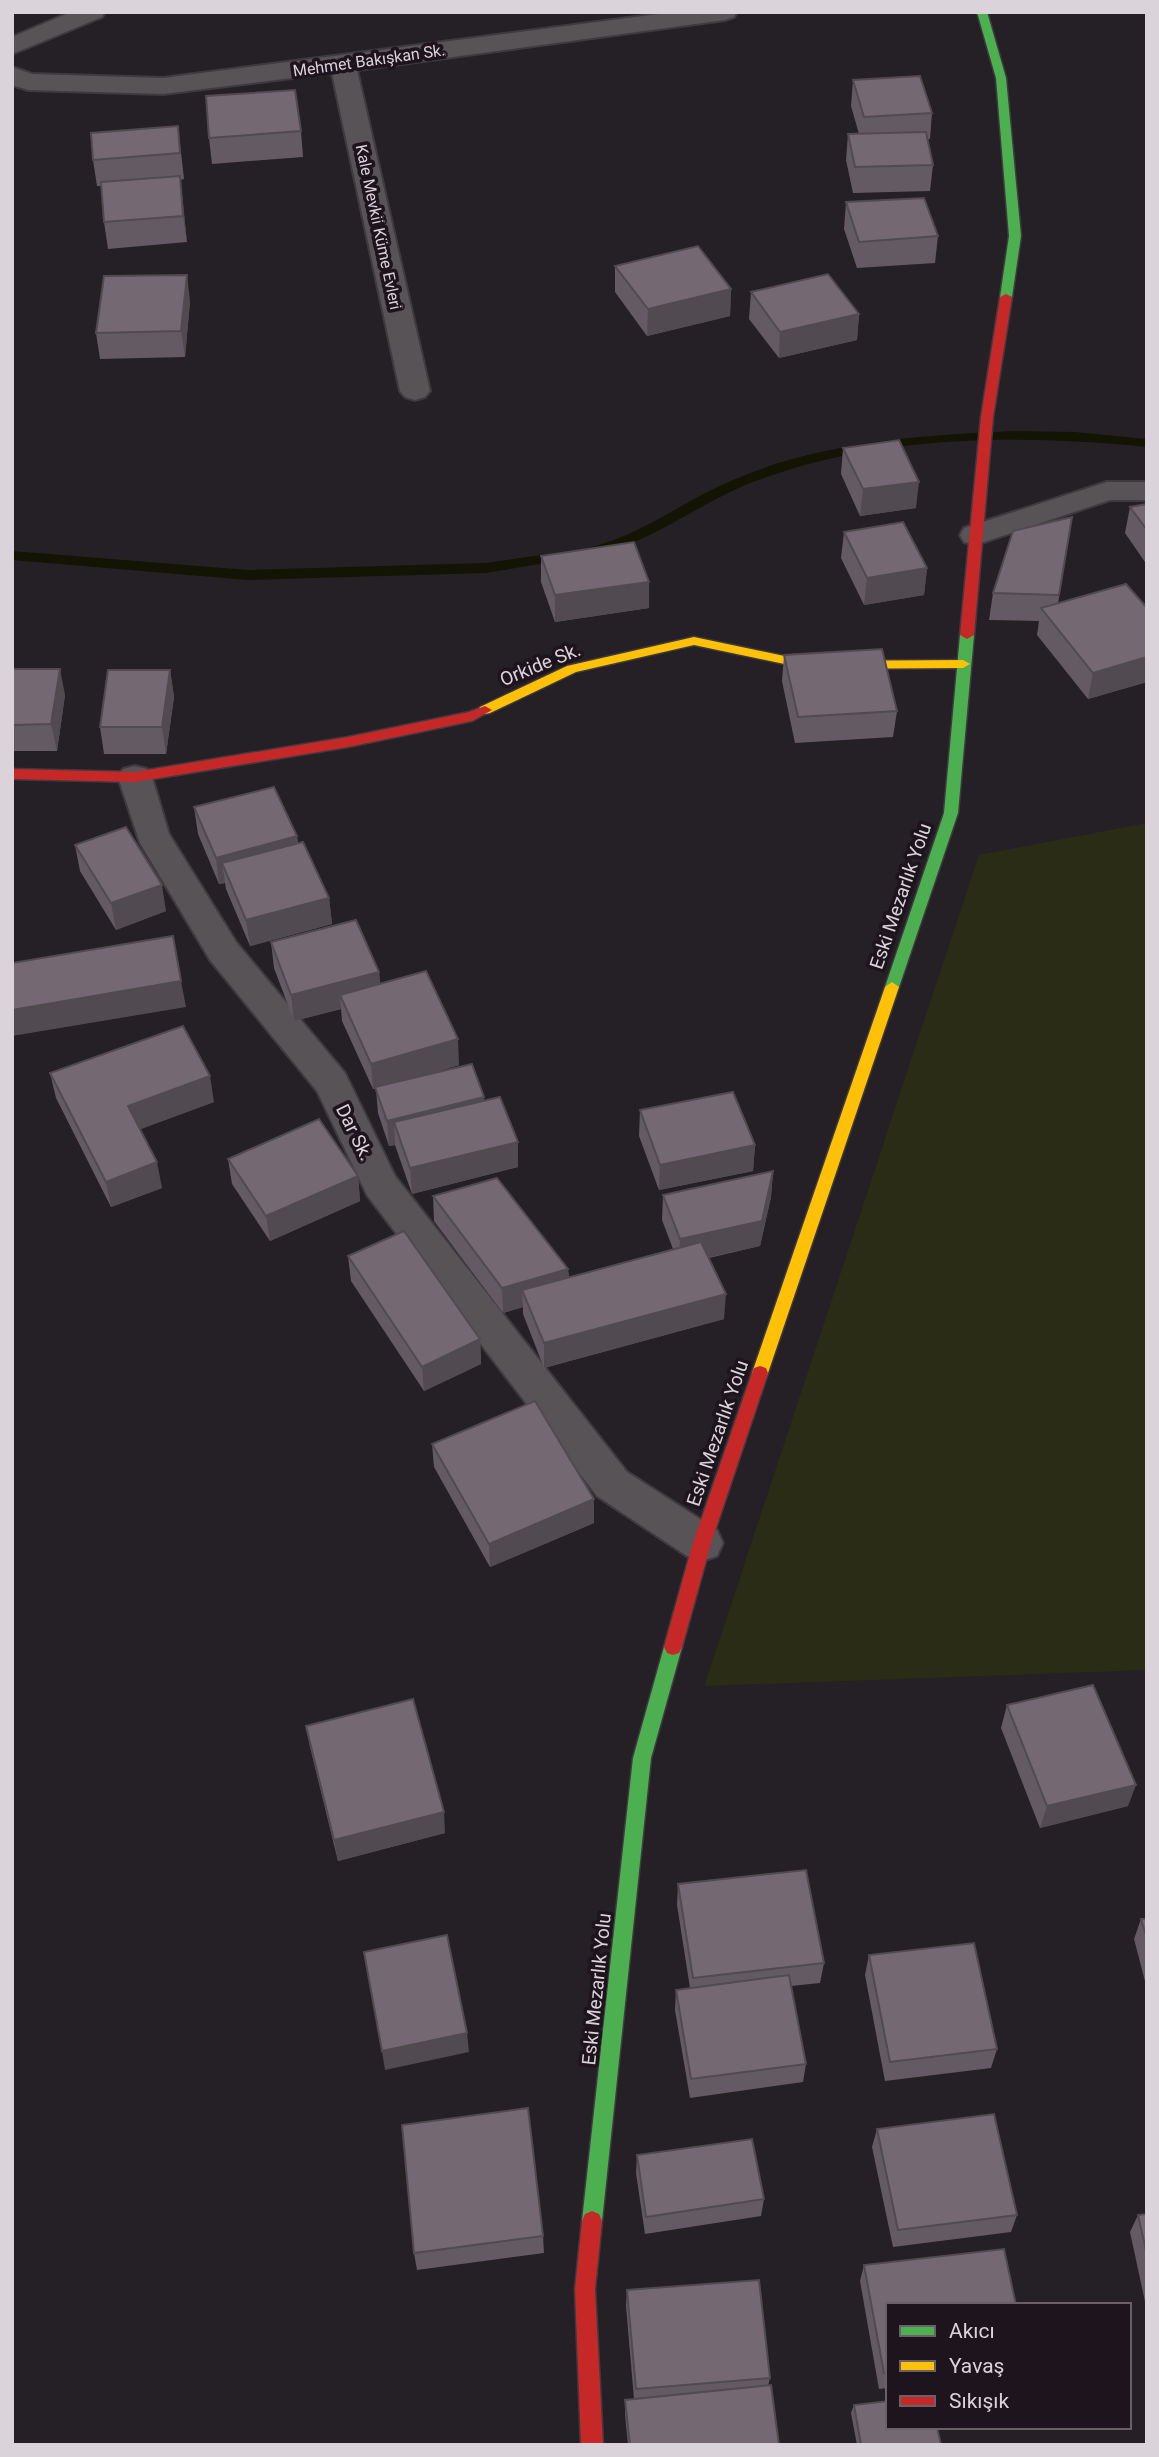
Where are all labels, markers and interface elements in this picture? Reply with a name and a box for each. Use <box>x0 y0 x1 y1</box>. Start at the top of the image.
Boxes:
street label: Mehmet Bakışkan Sk. <box>292 40 446 81</box>
street label: Kale Mevkii Küme Evleri <box>352 143 405 312</box>
street label: Orkide Sk. <box>496 638 584 691</box>
street label: Eski Mezarlık Yolu <box>865 820 936 972</box>
street label: Dar Sk. <box>331 1100 378 1164</box>
street label: Eski Mezarlık Yolu <box>682 1357 753 1509</box>
street label: Eski Mezarlık Yolu <box>577 1912 616 2066</box>
legend <box>886 2303 1131 2429</box>
text: Akıcı <box>949 2319 995 2343</box>
text: Yavaş <box>949 2354 1004 2378</box>
text: Sıkışık <box>949 2389 1010 2413</box>

